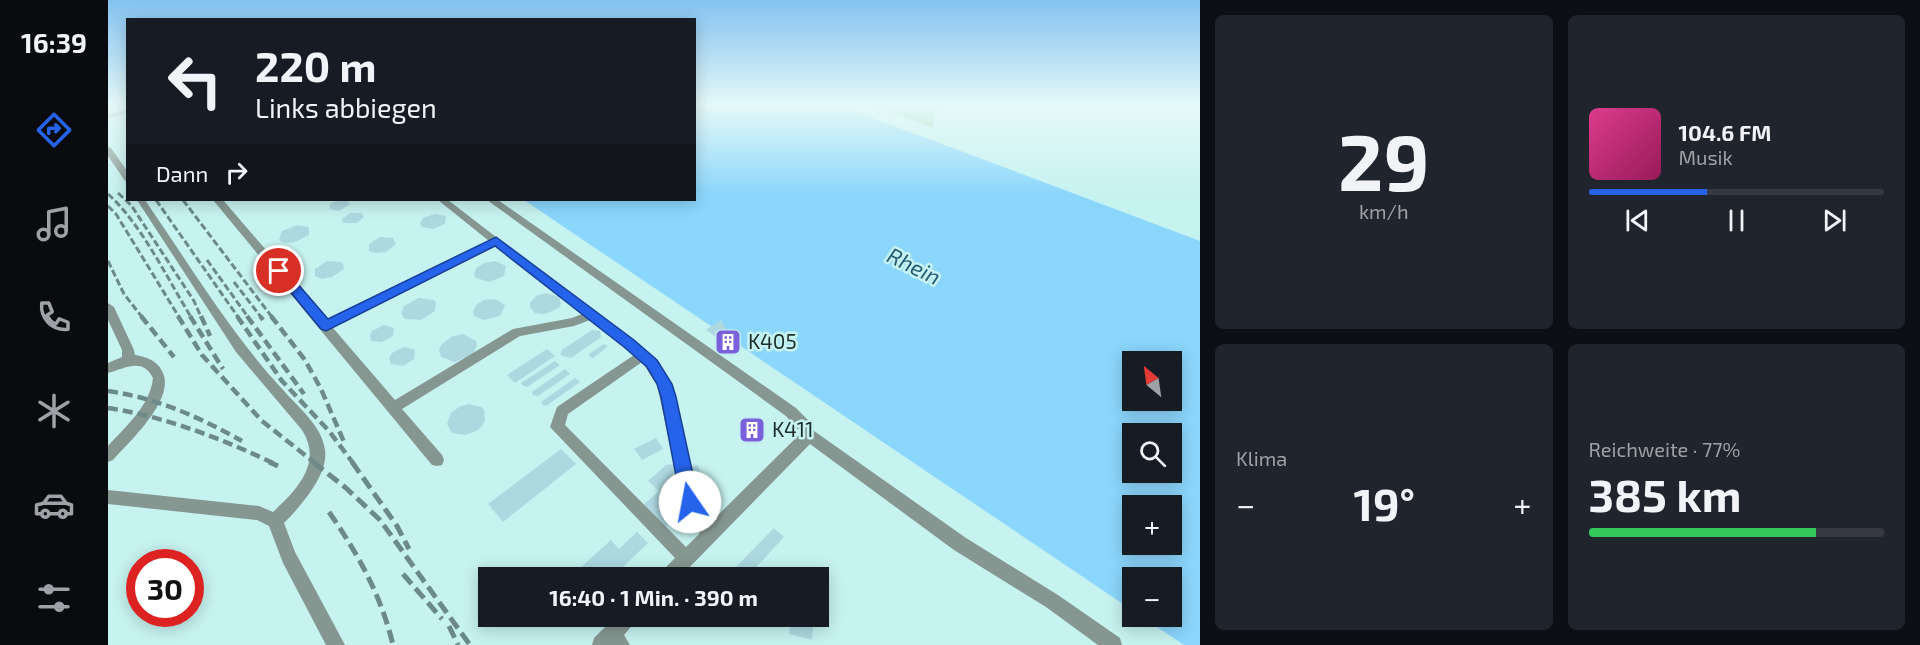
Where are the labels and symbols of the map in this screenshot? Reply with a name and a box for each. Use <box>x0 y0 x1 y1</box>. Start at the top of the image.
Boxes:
water label: Rhein <box>883 241 945 289</box>
pin <box>253 245 304 296</box>
building icon: K405 <box>713 327 743 357</box>
place label: K405 <box>748 328 797 353</box>
north arrow <box>1122 351 1182 411</box>
building icon: K411 <box>737 415 767 445</box>
place label: K411 <box>772 416 814 441</box>
position arrow <box>658 470 722 534</box>
speed limit sign: 30 <box>126 549 204 627</box>

